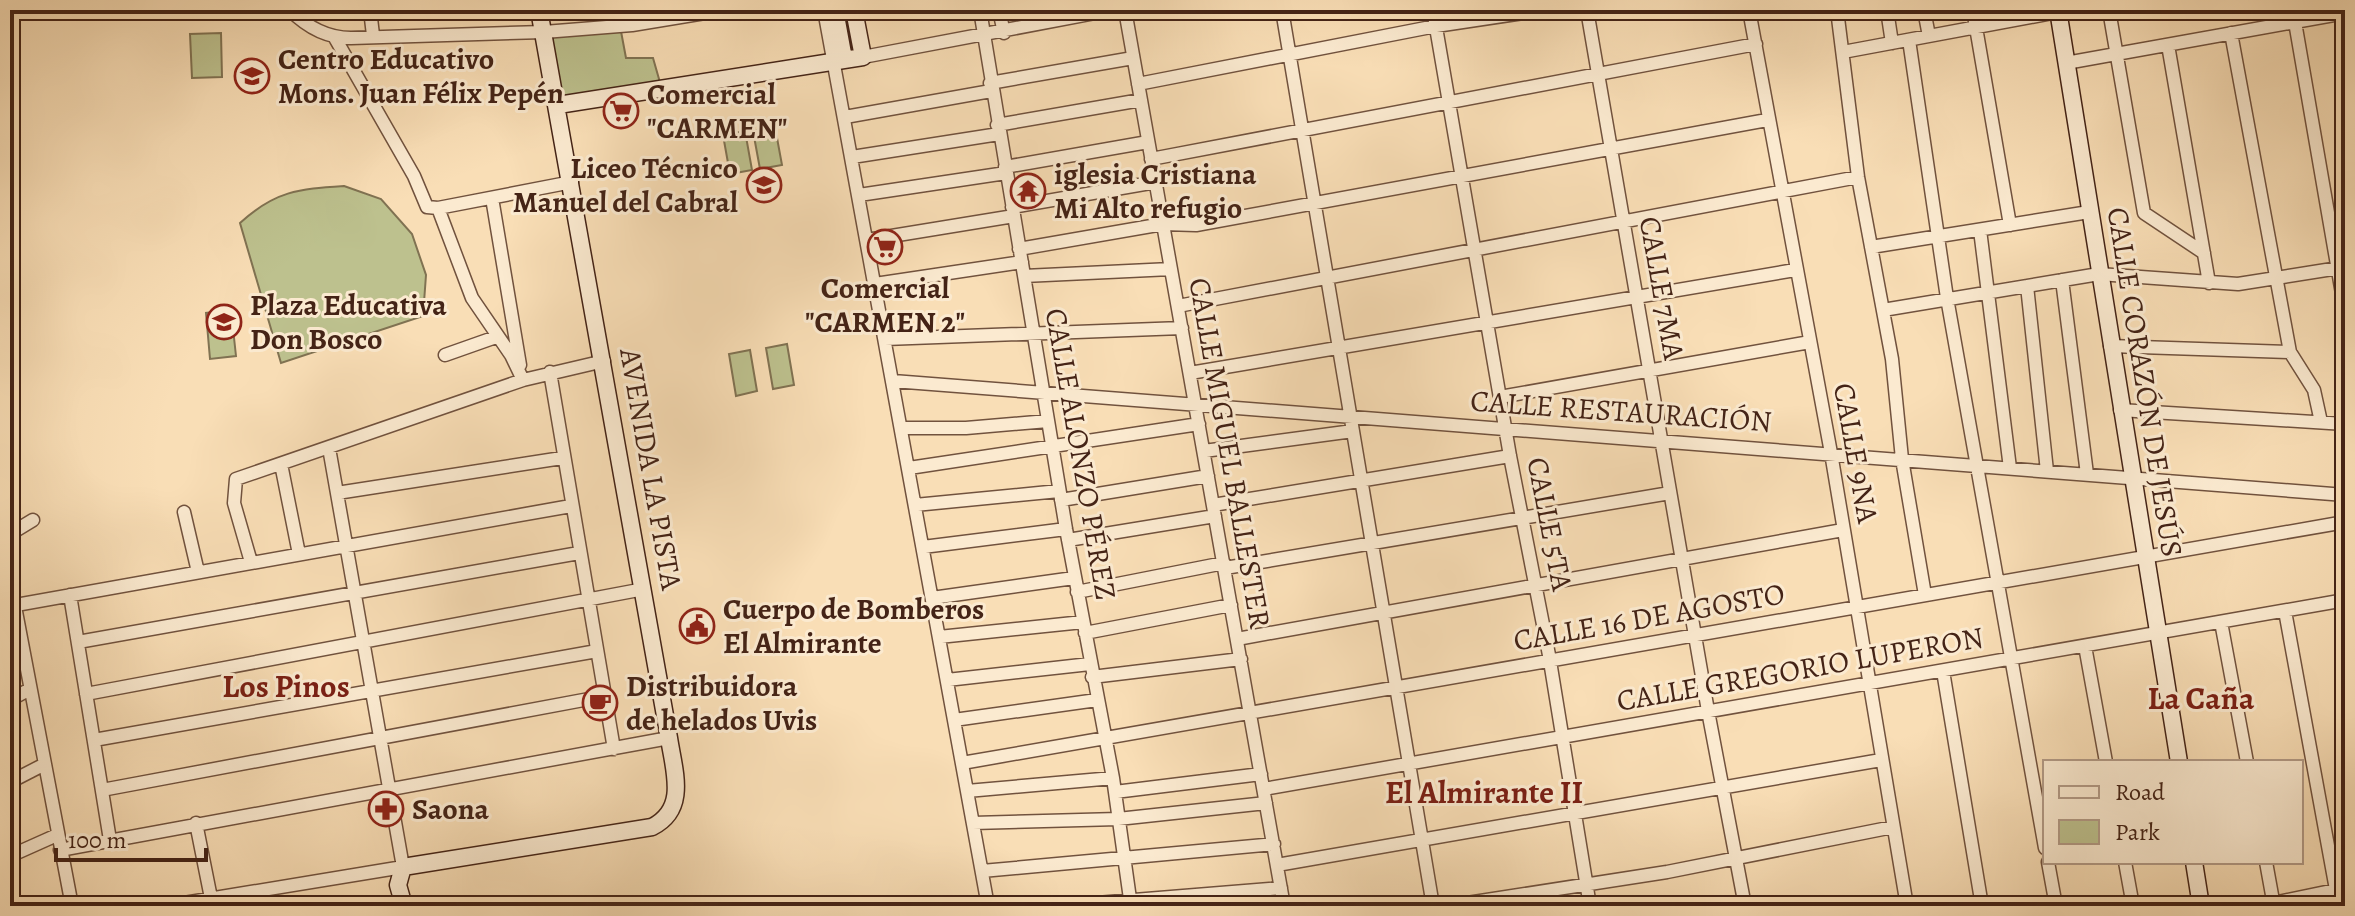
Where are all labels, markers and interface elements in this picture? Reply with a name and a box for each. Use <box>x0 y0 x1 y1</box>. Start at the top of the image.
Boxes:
place label: Centro Educativo Mons. Juan Félix Pepén <box>278 39 564 113</box>
school or university icon: Centro Educativo Mons. Juan Félix Pepén <box>233 57 271 95</box>
place label: Comercial "CARMEN" <box>647 74 787 148</box>
supermarket icon: Comercial "CARMEN" <box>602 92 640 130</box>
place label: Liceo Técnico Manuel del Cabral <box>513 148 738 222</box>
place label: iglesia Cristiana Mi Alto refugio <box>1054 154 1257 228</box>
school or university icon: Liceo Técnico Manuel del Cabral <box>745 166 783 204</box>
temple icon: iglesia Cristiana Mi Alto refugio <box>1009 172 1047 210</box>
street label: CALLE CORAZÓN DE JESÚS <box>2098 204 2192 560</box>
street label: CALLE 7MA <box>1630 213 1694 363</box>
supermarket icon: Comercial "CARMEN 2" <box>866 228 904 266</box>
place label: Comercial "CARMEN 2" <box>805 268 965 342</box>
street label: CALLE MIGUEL BALLESTER <box>1179 274 1281 632</box>
place label: Plaza Educativa Don Bosco <box>250 285 447 359</box>
school or university icon: Plaza Educativa Don Bosco <box>205 303 243 341</box>
street label: CALLE ALONZO PÉREZ <box>1036 305 1126 603</box>
street label: AVENIDA LA PISTA <box>610 344 692 593</box>
street label: CALLE 9NA <box>1824 380 1888 527</box>
street label: CALLE RESTAURACIÓN <box>1469 381 1773 441</box>
street label: CALLE 5TA <box>1517 454 1583 595</box>
street label: CALLE 16 DE AGOSTO <box>1510 573 1788 661</box>
place label: Cuerpo de Bomberos El Almirante <box>723 589 984 663</box>
public building icon: Cuerpo de Bomberos El Almirante <box>678 607 716 645</box>
street label: CALLE GREGORIO LUPERON <box>1614 617 1986 721</box>
district label: Los Pinos <box>222 664 350 708</box>
place label: Distribuidora de helados Uvis <box>626 666 817 740</box>
district label: La Caña <box>2148 676 2255 720</box>
cafe icon: Distribuidora de helados Uvis <box>581 684 619 722</box>
legend <box>2043 760 2303 864</box>
district label: El Almirante II <box>1385 770 1583 814</box>
text: Road <box>2115 776 2165 808</box>
place label: Saona <box>412 789 490 829</box>
pharmacy icon: Saona <box>367 790 405 828</box>
scale bar <box>56 812 206 862</box>
text: Park <box>2115 816 2160 848</box>
text: 100 m <box>68 824 127 856</box>

